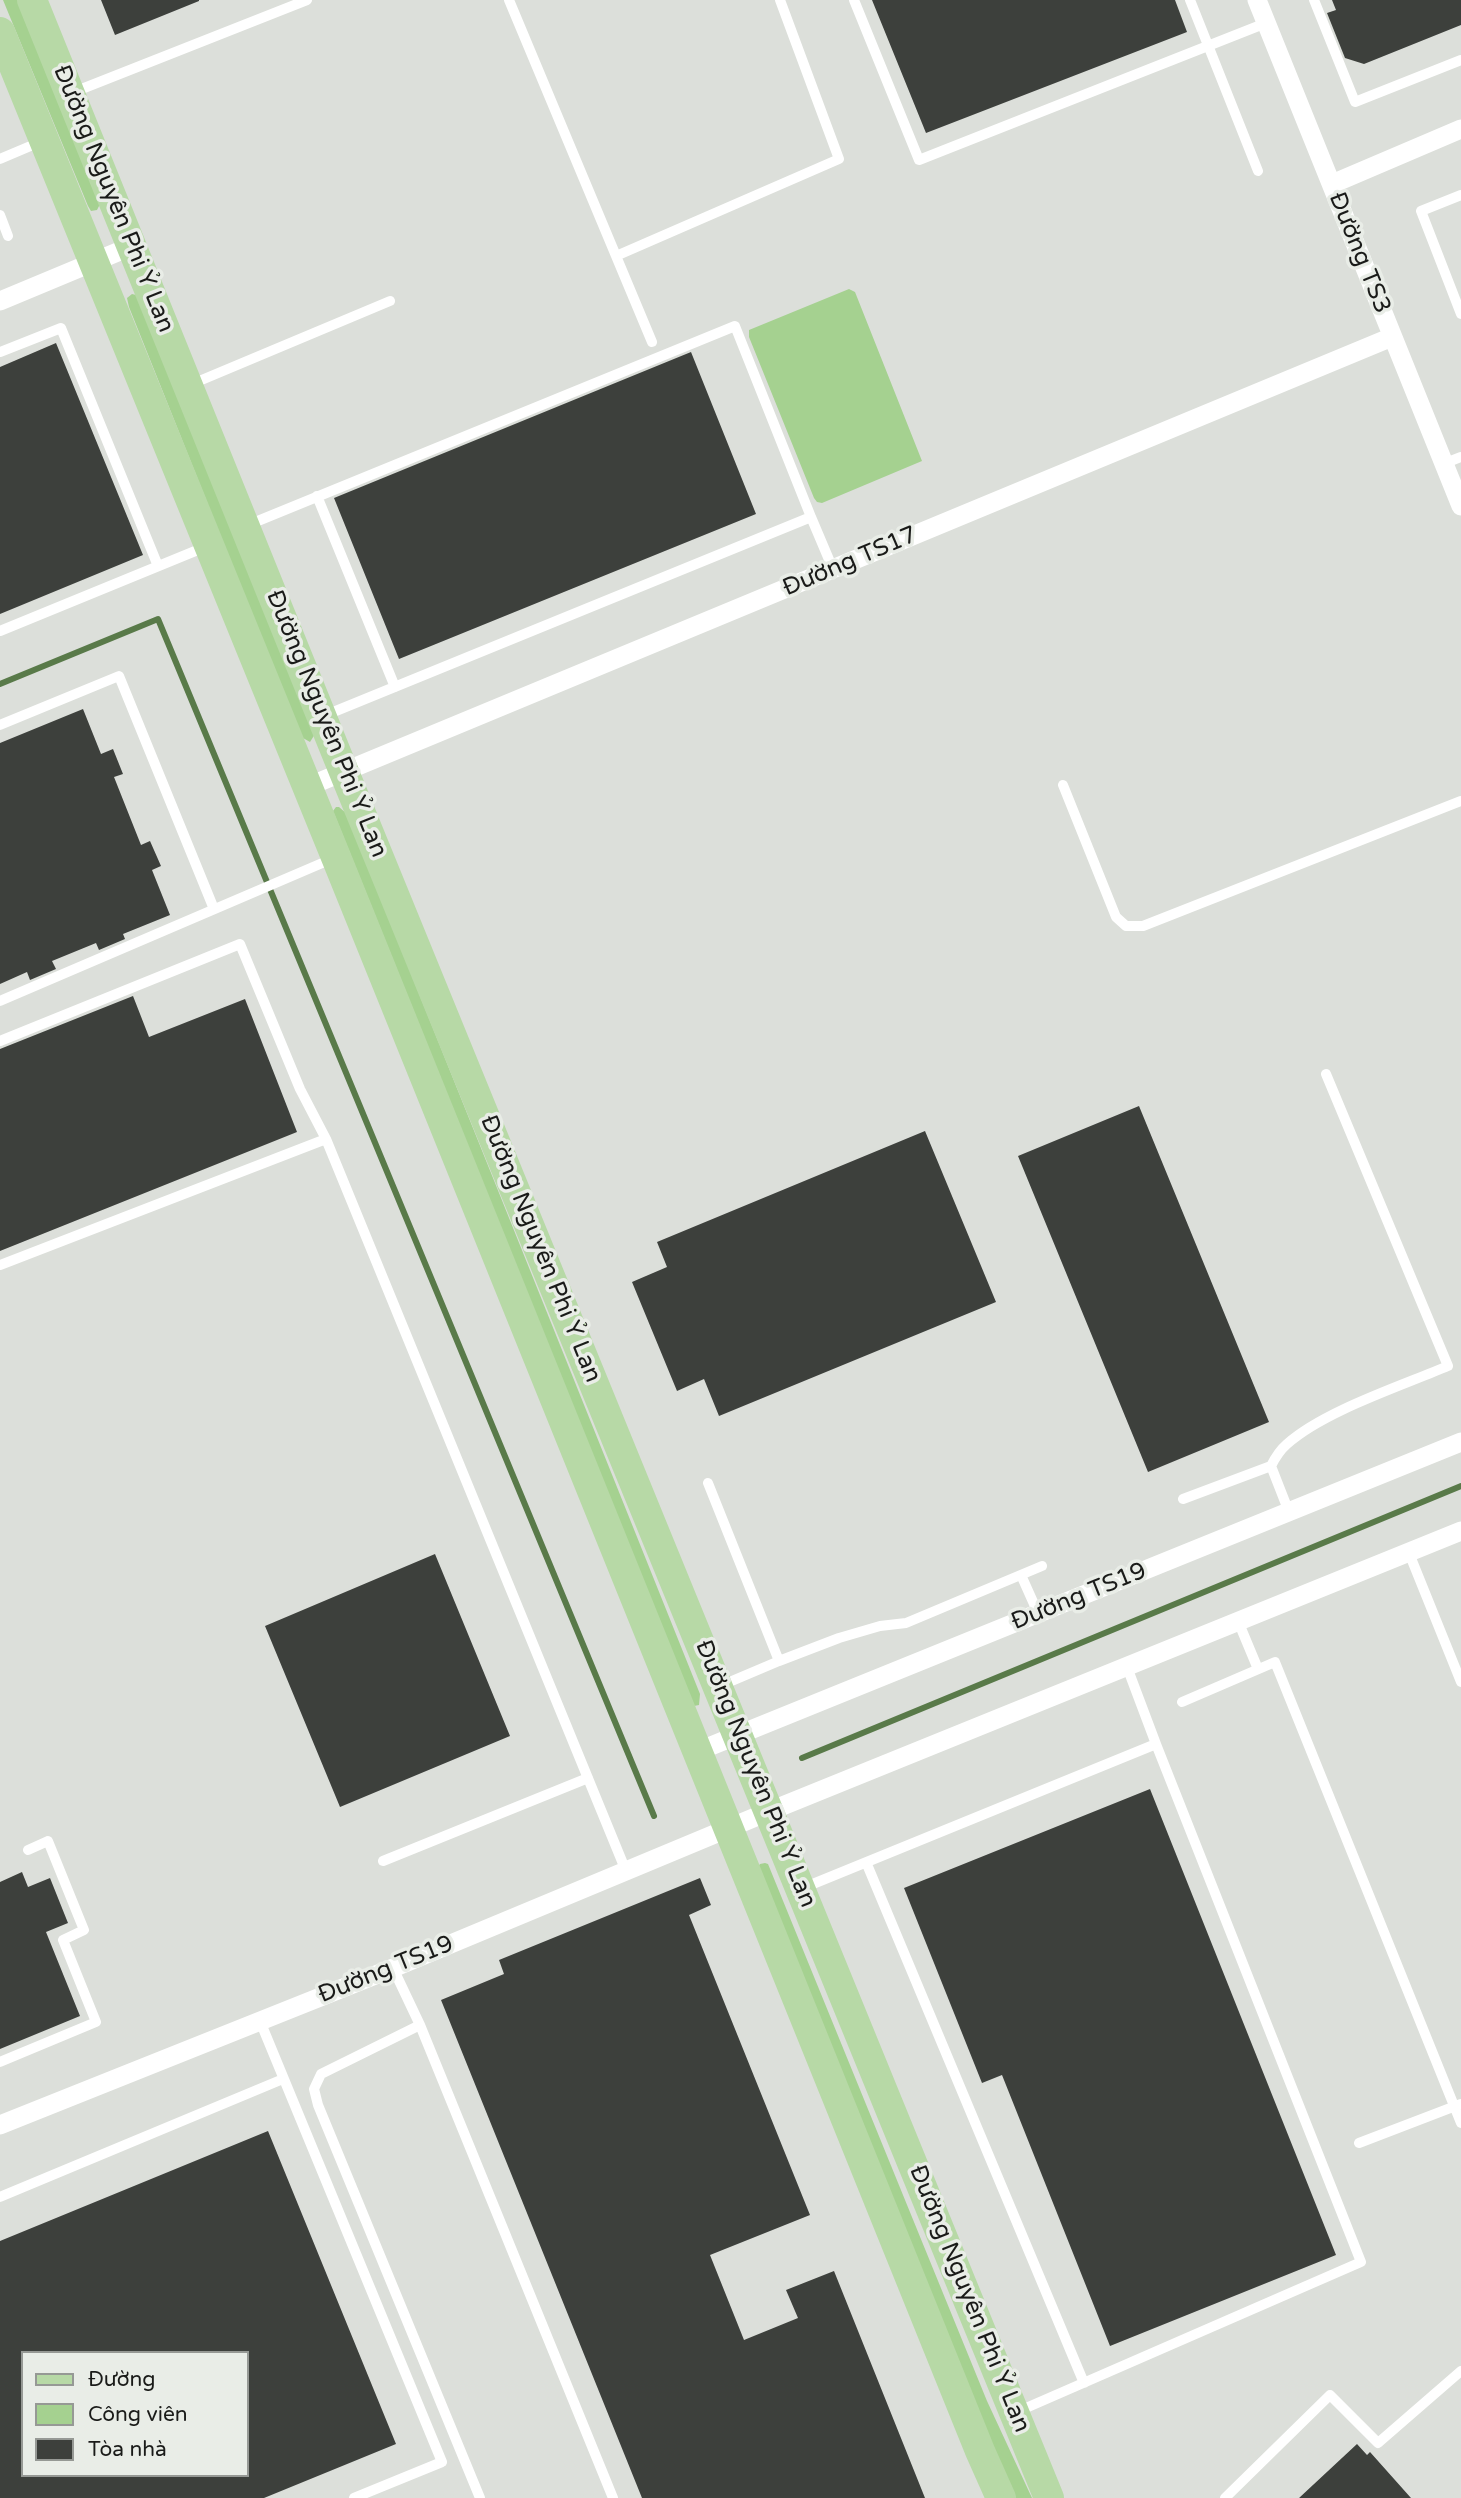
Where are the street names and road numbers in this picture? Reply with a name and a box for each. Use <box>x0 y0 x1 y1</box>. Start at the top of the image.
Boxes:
street label: Đường Nguyên Phi Ỷ Lan <box>46 61 180 337</box>
street label: Đường TS3 <box>1322 188 1396 318</box>
street label: Đường TS17 <box>779 521 921 603</box>
street label: Đường Nguyên Phi Ỷ Lan <box>259 586 393 862</box>
street label: Đường Nguyên Phi Ỷ Lan <box>473 1111 607 1387</box>
street label: Đường TS19 <box>1007 1557 1151 1637</box>
street label: Đường Nguyên Phi Ỷ Lan <box>688 1636 822 1912</box>
street label: Đường TS19 <box>314 1930 458 2010</box>
street label: Đường Nguyên Phi Ỷ Lan <box>902 2161 1036 2437</box>

